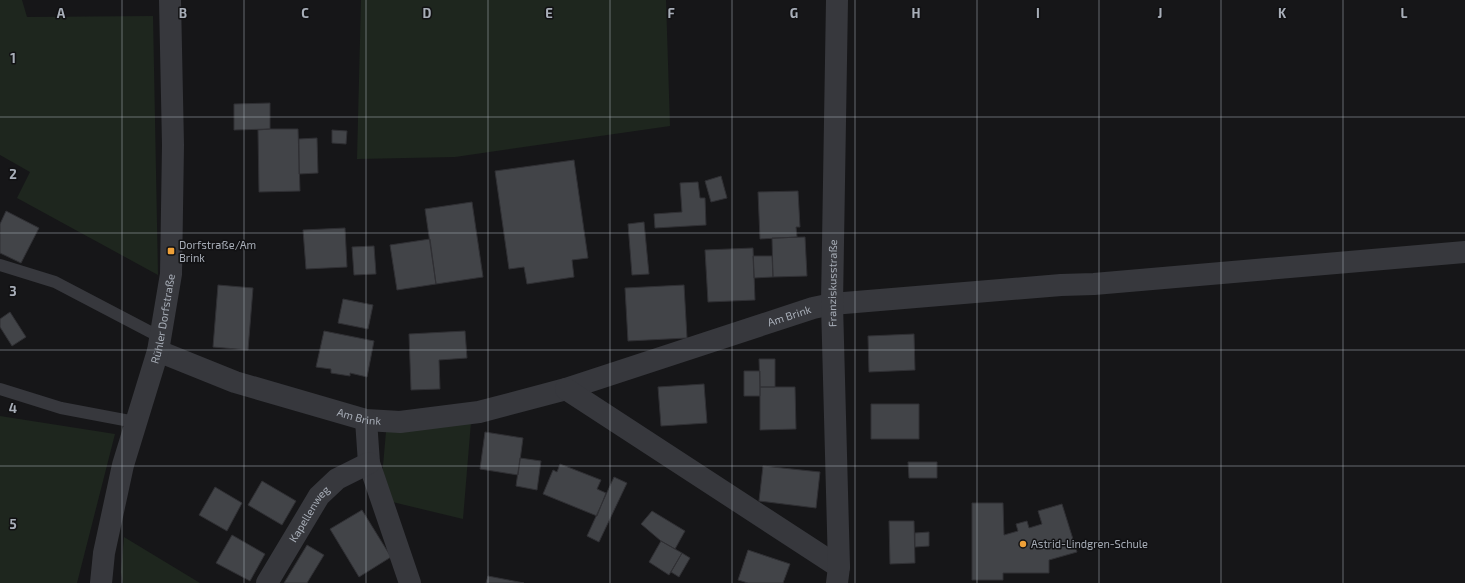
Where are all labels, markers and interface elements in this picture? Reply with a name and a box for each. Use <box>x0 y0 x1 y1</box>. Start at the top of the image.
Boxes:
text: A <box>57 5 66 21</box>
text: B <box>179 5 187 21</box>
text: C <box>301 5 309 21</box>
text: D <box>423 5 432 21</box>
text: E <box>545 5 553 21</box>
text: F <box>667 5 675 21</box>
text: G <box>790 5 798 21</box>
text: H <box>912 5 921 21</box>
text: I <box>1036 5 1040 21</box>
text: J <box>1158 5 1162 21</box>
text: K <box>1278 5 1287 21</box>
text: L <box>1401 5 1408 21</box>
text: 1 <box>10 50 16 66</box>
text: 2 <box>9 166 17 182</box>
place label: Dorfstraße/Am Brink <box>179 238 256 264</box>
street label: Franziskusstraße <box>825 239 839 327</box>
marker: Dorfstraße/Am Brink <box>166 246 176 256</box>
street label: Rühler Dorfstraße <box>147 273 177 365</box>
text: 3 <box>9 283 17 299</box>
street label: Am Brink <box>766 302 813 329</box>
text: 4 <box>9 400 17 416</box>
street label: Am Brink <box>336 405 382 427</box>
street label: Kapellenweg <box>286 483 332 544</box>
text: 5 <box>9 516 17 532</box>
place label: Astrid-Lindgren-Schule <box>1031 537 1148 550</box>
marker: Astrid-Lindgren-Schule <box>1018 539 1028 549</box>

